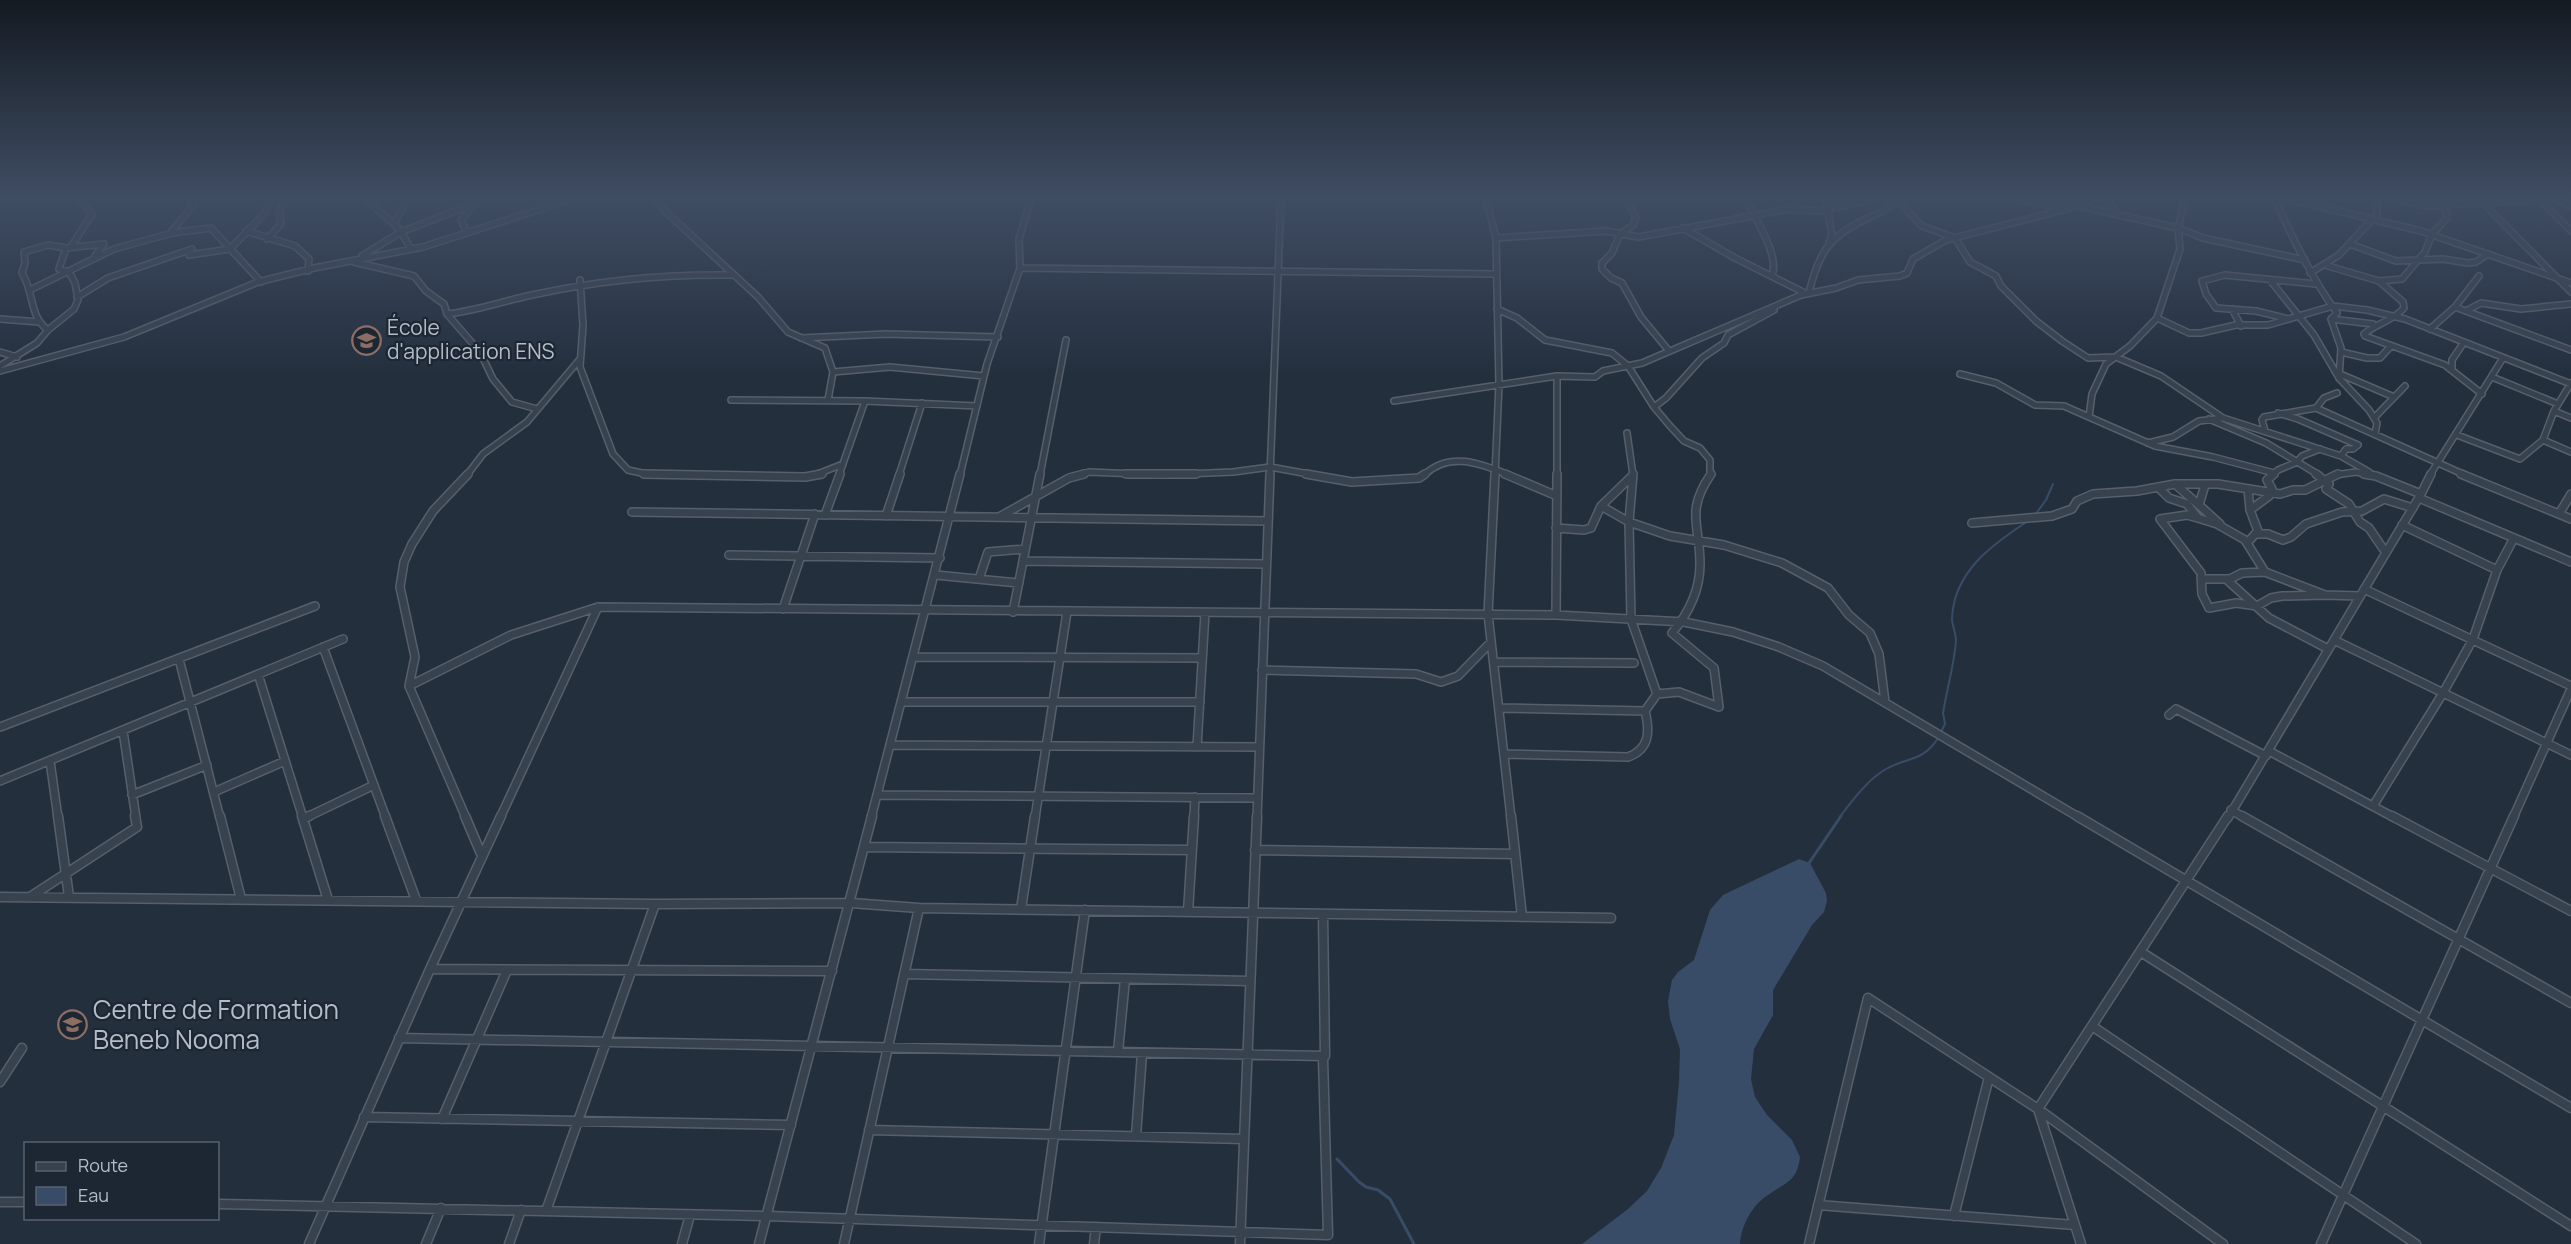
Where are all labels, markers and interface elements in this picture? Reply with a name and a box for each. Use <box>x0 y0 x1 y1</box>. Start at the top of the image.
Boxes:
place label: École d'application ENS <box>387 313 555 365</box>
school or university icon: École d'application ENS <box>350 324 382 356</box>
place label: Centre de Formation Beneb Nooma <box>93 991 339 1057</box>
school or university icon: Centre de Formation Beneb Nooma <box>56 1009 88 1041</box>
legend <box>24 1142 219 1220</box>
text: Route <box>78 1153 128 1177</box>
text: Eau <box>78 1183 109 1207</box>

